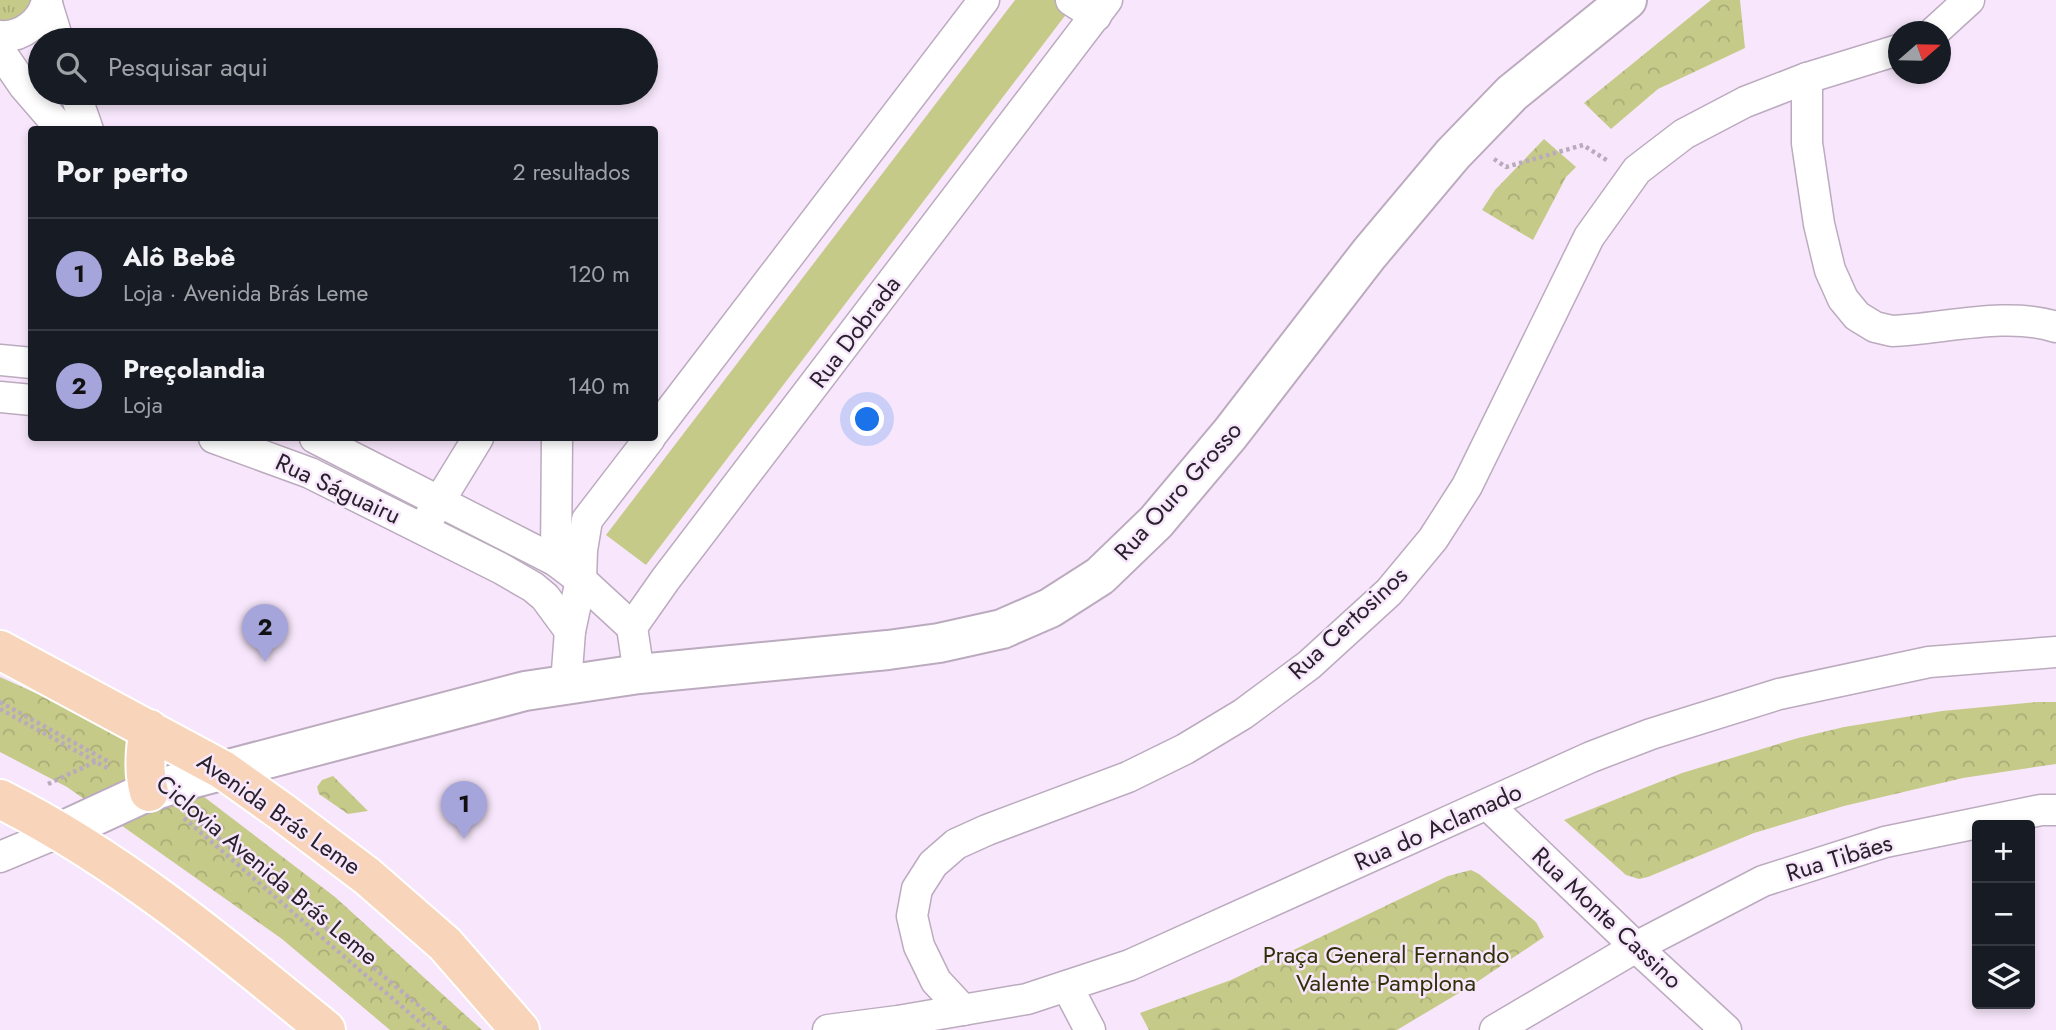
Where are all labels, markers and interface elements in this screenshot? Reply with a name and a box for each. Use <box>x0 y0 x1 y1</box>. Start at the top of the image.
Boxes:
north arrow <box>1888 21 1951 84</box>
search box <box>28 28 658 105</box>
icon: search <box>52 48 90 86</box>
text: Pesquisar aqui <box>108 48 268 86</box>
text: Por perto <box>56 150 188 193</box>
text: 2 resultados <box>512 155 630 189</box>
text: Alô Bebê <box>123 238 235 276</box>
text: 1 <box>73 257 85 291</box>
text: 120 m <box>568 257 630 291</box>
street label: Rua Dobrada <box>801 268 909 395</box>
text: Loja · Avenida Brás Leme <box>123 276 368 310</box>
text: Preçolandia <box>123 350 265 388</box>
text: 2 <box>71 369 87 403</box>
text: 140 m <box>568 369 630 403</box>
text: Loja <box>123 388 163 422</box>
your location <box>850 402 884 436</box>
street label: Rua Ouro Grosso <box>1106 413 1250 568</box>
street label: Rua Ságuairu <box>270 444 407 533</box>
street label: Rua Certosinos <box>1280 558 1415 687</box>
pin: 2 <box>242 604 288 662</box>
street label: Avenida Brás Leme <box>190 744 368 883</box>
street label: Ciclovia Avenida Brás Leme <box>149 766 386 973</box>
street label: Rua do Aclamado <box>1348 774 1527 879</box>
pin: 1 <box>441 781 487 839</box>
map controls <box>1972 820 2035 1009</box>
button: + <box>1972 820 2035 883</box>
street label: Rua Tibães <box>1781 825 1896 890</box>
street label: Rua Monte Cassino <box>1524 839 1690 997</box>
button: − <box>1972 883 2035 946</box>
park label: Praça General Fernando Valente Pamplona <box>1263 937 1509 1000</box>
button: layers <box>1972 946 2035 1009</box>

